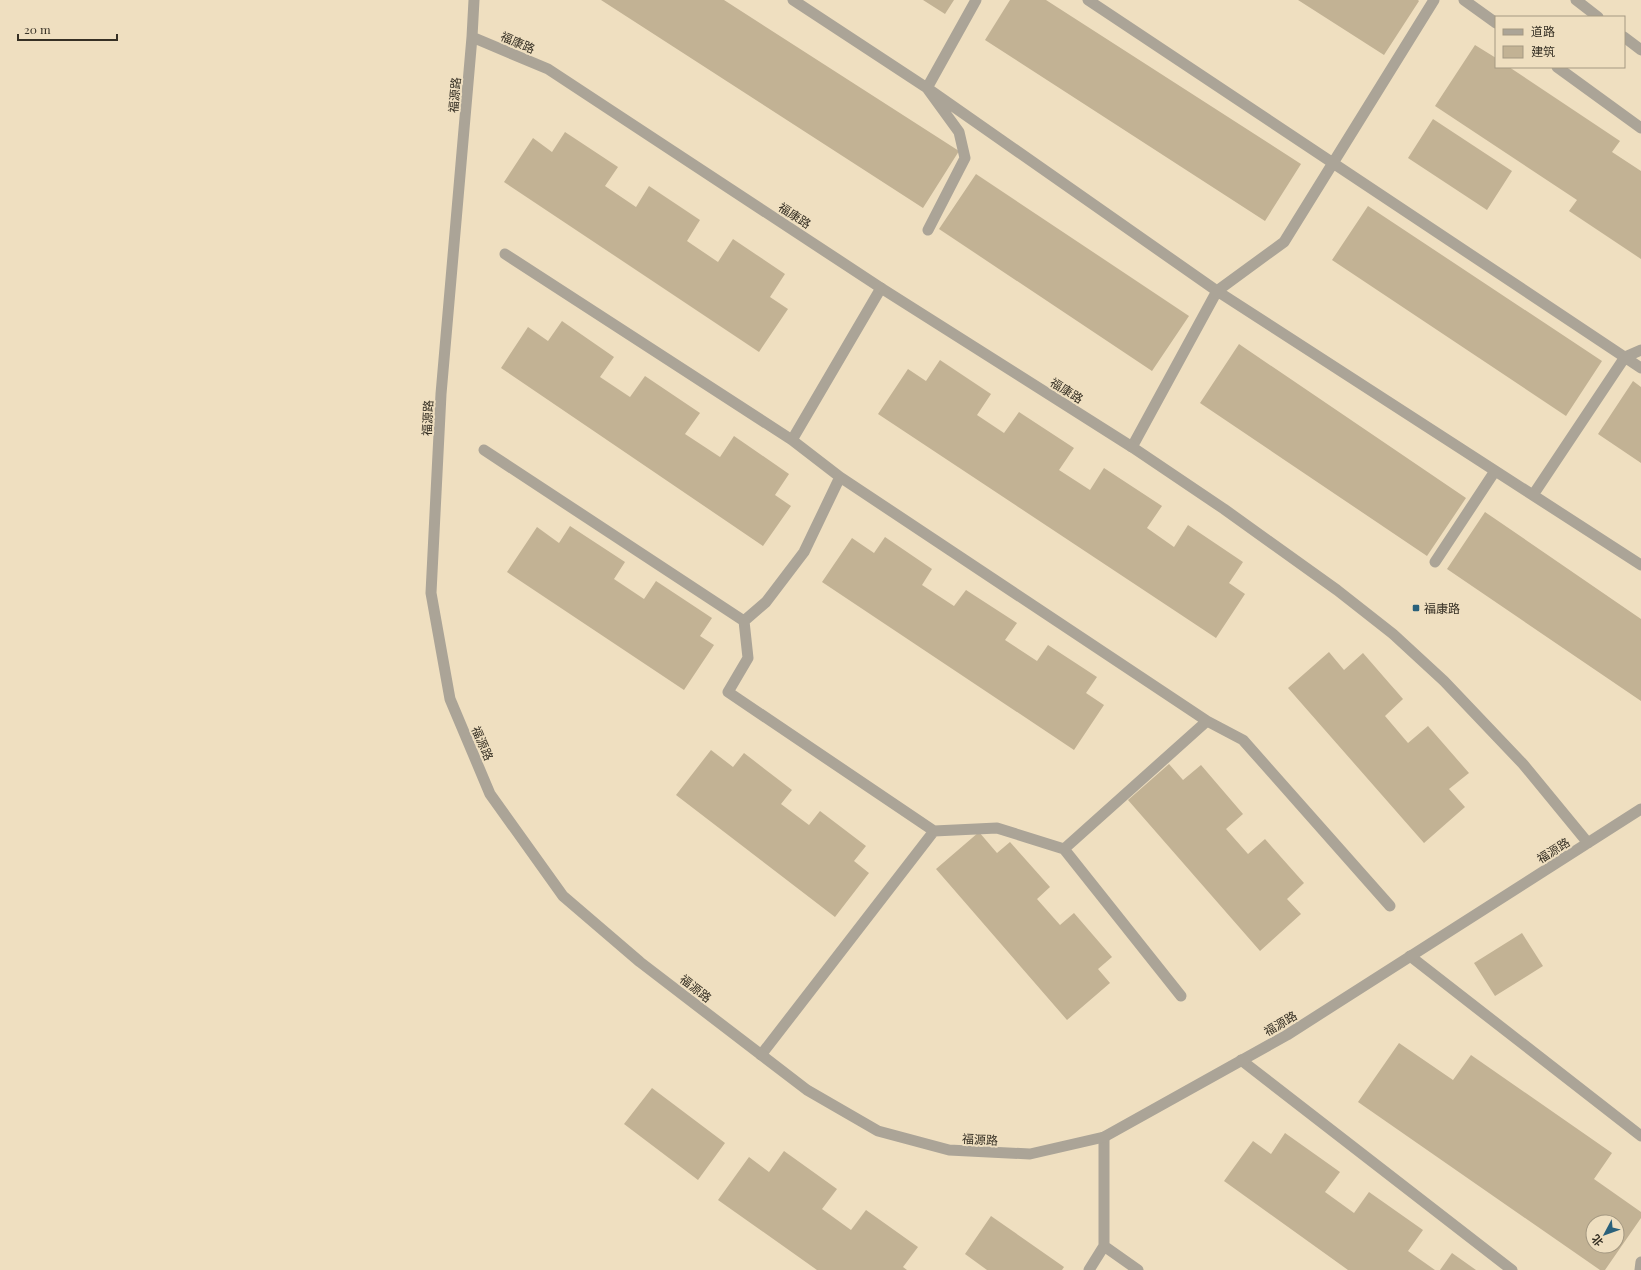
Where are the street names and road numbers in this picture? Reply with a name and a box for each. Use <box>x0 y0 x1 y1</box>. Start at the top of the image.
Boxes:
street label: 福康路 <box>498 28 538 56</box>
street label: 福源路 <box>444 76 464 114</box>
street label: 福康路 <box>776 198 814 232</box>
street label: 福康路 <box>1047 374 1087 406</box>
street label: 福源路 <box>418 400 436 436</box>
street label: 福源路 <box>469 723 497 763</box>
street label: 福源路 <box>1533 834 1573 866</box>
street label: 福源路 <box>677 971 715 1005</box>
street label: 福源路 <box>1260 1007 1300 1039</box>
street label: 福源路 <box>962 1130 998 1148</box>

